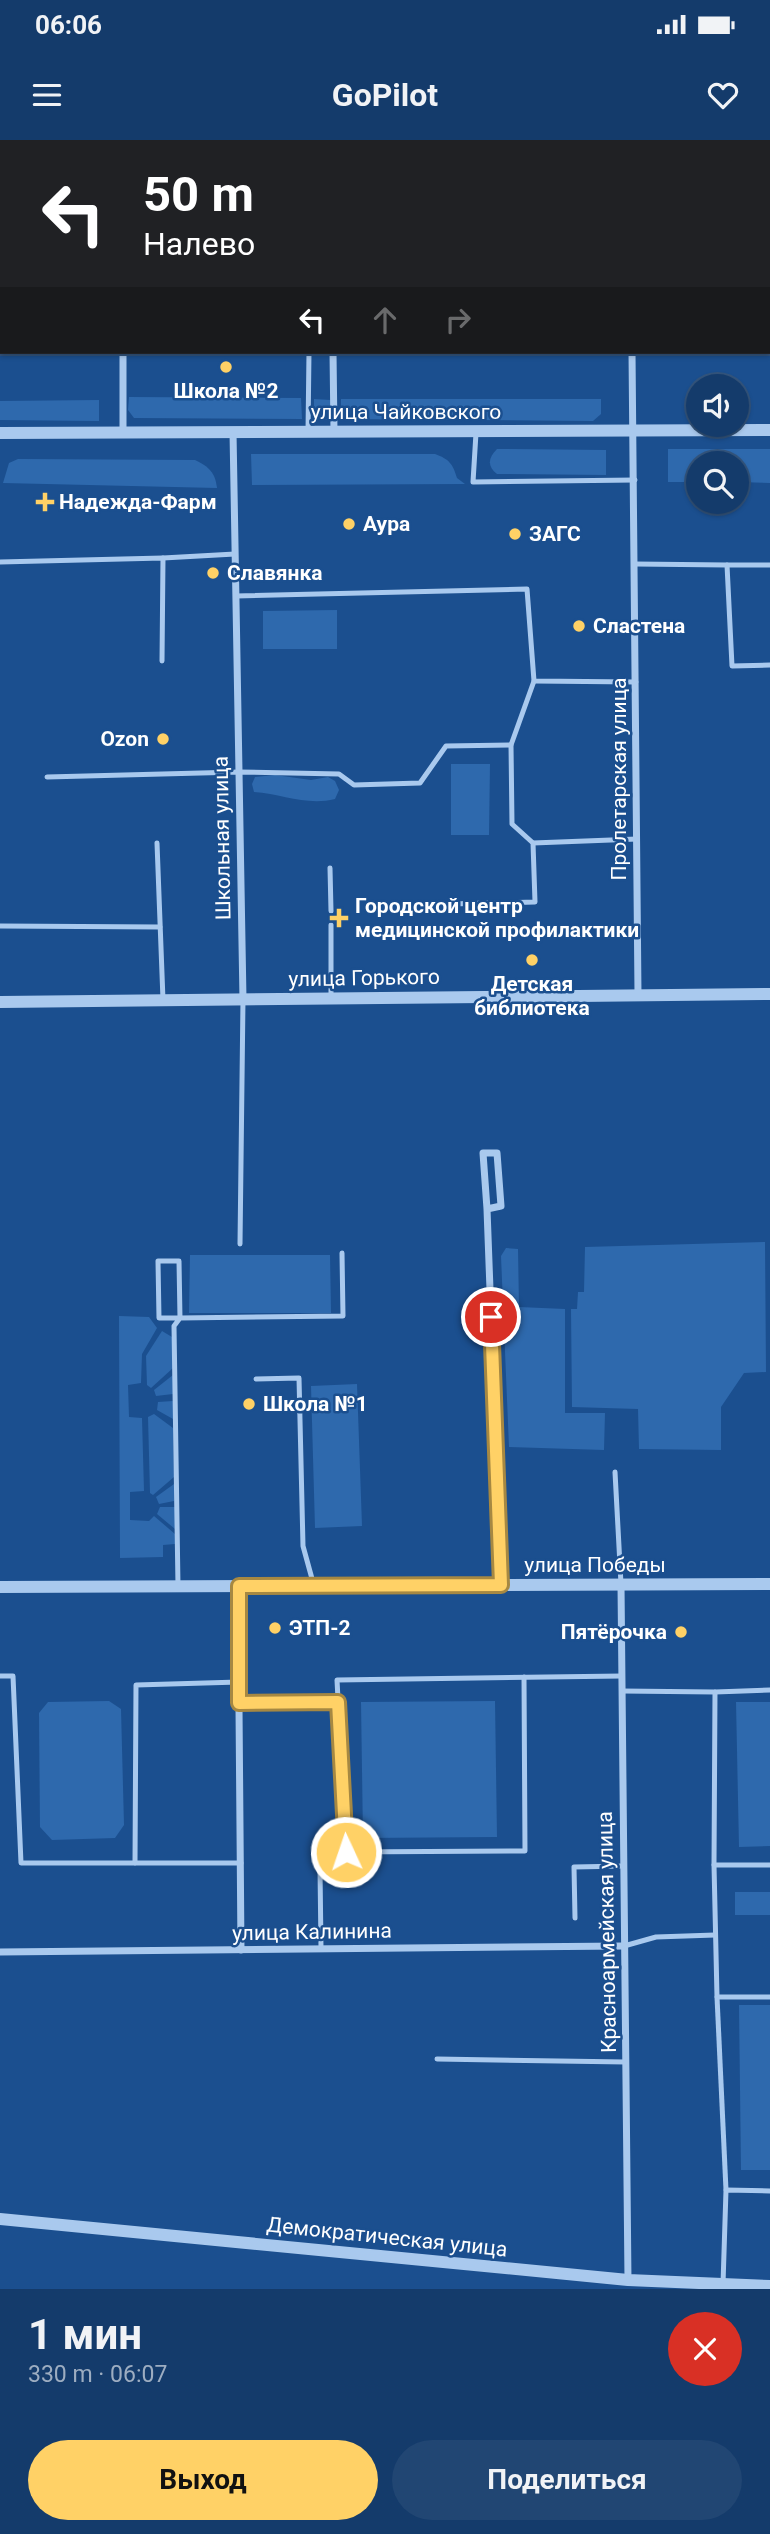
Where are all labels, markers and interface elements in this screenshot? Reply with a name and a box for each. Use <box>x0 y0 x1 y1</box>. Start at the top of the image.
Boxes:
text: 06:06 <box>35 10 102 40</box>
icon: menu <box>28 76 66 114</box>
text: GoPilot <box>332 76 438 114</box>
icon: heart <box>704 76 742 114</box>
text: 50 m <box>143 166 254 223</box>
icon: left <box>28 168 119 259</box>
text: Налево <box>143 225 255 263</box>
icon: left <box>293 301 331 339</box>
icon: ahead <box>366 301 404 339</box>
icon: right <box>439 301 477 339</box>
marker: Школа №2 <box>218 359 234 375</box>
map controls <box>686 374 749 514</box>
button: sound <box>686 374 749 437</box>
place label: Школа №2 <box>174 379 278 403</box>
street label: улица Чайковского <box>311 400 501 424</box>
button: search <box>686 451 749 514</box>
place label: Надежда-Фарм <box>59 490 217 514</box>
marker: Надежда-Фарм <box>37 494 53 510</box>
place label: Аура <box>363 512 410 536</box>
marker: Аура <box>341 516 357 532</box>
place label: ЗАГС <box>529 522 581 546</box>
marker: ЗАГС <box>507 526 523 542</box>
place label: Славянка <box>227 561 322 585</box>
marker: Славянка <box>205 565 221 581</box>
place label: Сластена <box>593 614 685 638</box>
marker: Сластена <box>571 618 587 634</box>
street label: Пролетарская улица <box>607 677 631 881</box>
place label: Ozon <box>100 727 149 751</box>
marker: Ozon <box>155 731 171 747</box>
street label: Школьная улица <box>209 756 235 920</box>
place label: Городской центр медицинской профилактики <box>355 894 639 942</box>
marker: Городской центр медицинской профилактики <box>329 908 349 928</box>
marker: Детская библиотека <box>524 952 540 968</box>
street label: улица Горького <box>288 965 440 991</box>
place label: Детская библиотека <box>474 972 590 1020</box>
pin <box>461 1287 521 1347</box>
icon: arrive <box>472 1298 510 1336</box>
place label: Школа №1 <box>263 1392 368 1416</box>
marker: Школа №1 <box>241 1396 257 1412</box>
street label: улица Победы <box>524 1553 666 1577</box>
place label: ЭТП-2 <box>289 1616 351 1640</box>
marker: ЭТП-2 <box>267 1620 283 1636</box>
place label: Пятёрочка <box>561 1620 667 1644</box>
marker: Пятёрочка <box>673 1624 689 1640</box>
street label: Красноармейская улица <box>593 1811 621 2053</box>
position arrow <box>309 1815 383 1889</box>
street label: улица Калинина <box>232 1919 392 1945</box>
street label: Демократическая улица <box>266 2212 508 2262</box>
text: 1 мин <box>28 2310 142 2359</box>
button: close <box>668 2312 742 2386</box>
text: 330 m · 06:07 <box>28 2361 167 2388</box>
button: Выход <box>28 2440 378 2520</box>
button: Поделиться <box>392 2440 742 2520</box>

